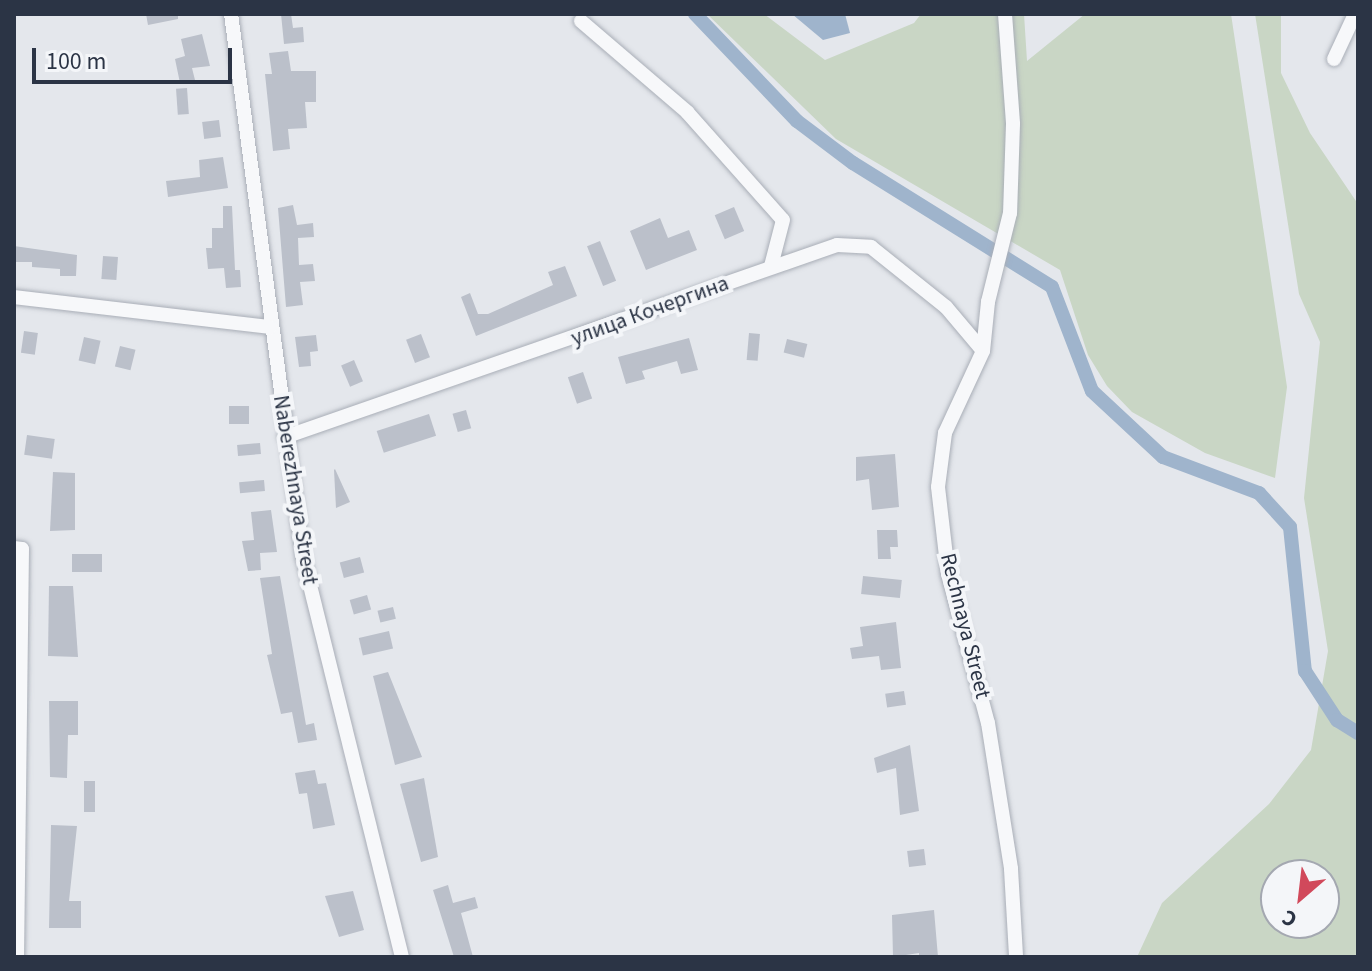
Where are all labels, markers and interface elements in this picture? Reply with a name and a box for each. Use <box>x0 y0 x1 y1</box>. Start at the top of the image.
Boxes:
scale bar <box>36 32 236 82</box>
text: 100 m <box>46 44 106 79</box>
street label: улица Кочергина <box>568 270 732 352</box>
street label: Naberezhnaya Street <box>267 393 323 587</box>
street label: Rechnaya Street <box>934 551 996 701</box>
north arrow <box>1260 859 1340 939</box>
text: С <box>1277 901 1303 936</box>

